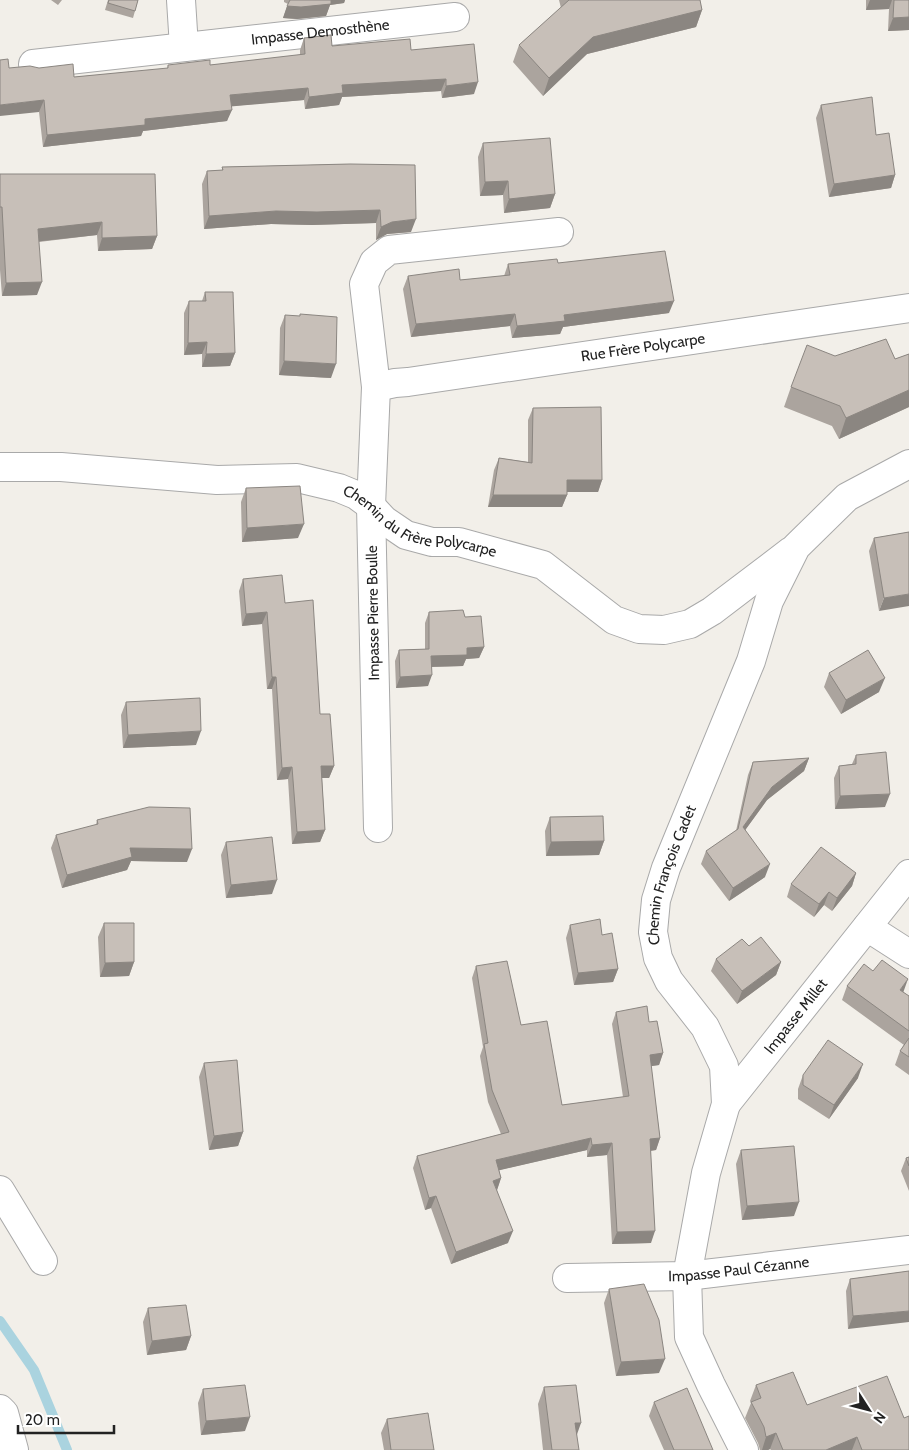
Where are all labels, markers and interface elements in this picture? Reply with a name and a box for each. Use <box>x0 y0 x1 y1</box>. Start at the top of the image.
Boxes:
street label: Impasse Demosthène <box>250 15 391 49</box>
street label: Rue Frère Polycarpe <box>580 329 707 365</box>
street label: Chemin du Frère Polycarpe <box>340 482 499 561</box>
street label: Impasse Pierre Boulle <box>363 545 383 681</box>
street label: Chemin François Cadet <box>644 802 700 947</box>
street label: Impasse Millet <box>760 975 831 1058</box>
street label: Impasse Paul Cézanne <box>668 1253 810 1285</box>
north arrow <box>844 1385 894 1435</box>
scale bar <box>18 1402 114 1434</box>
text: N <box>869 1408 890 1427</box>
text: 20 m <box>25 1411 60 1429</box>

